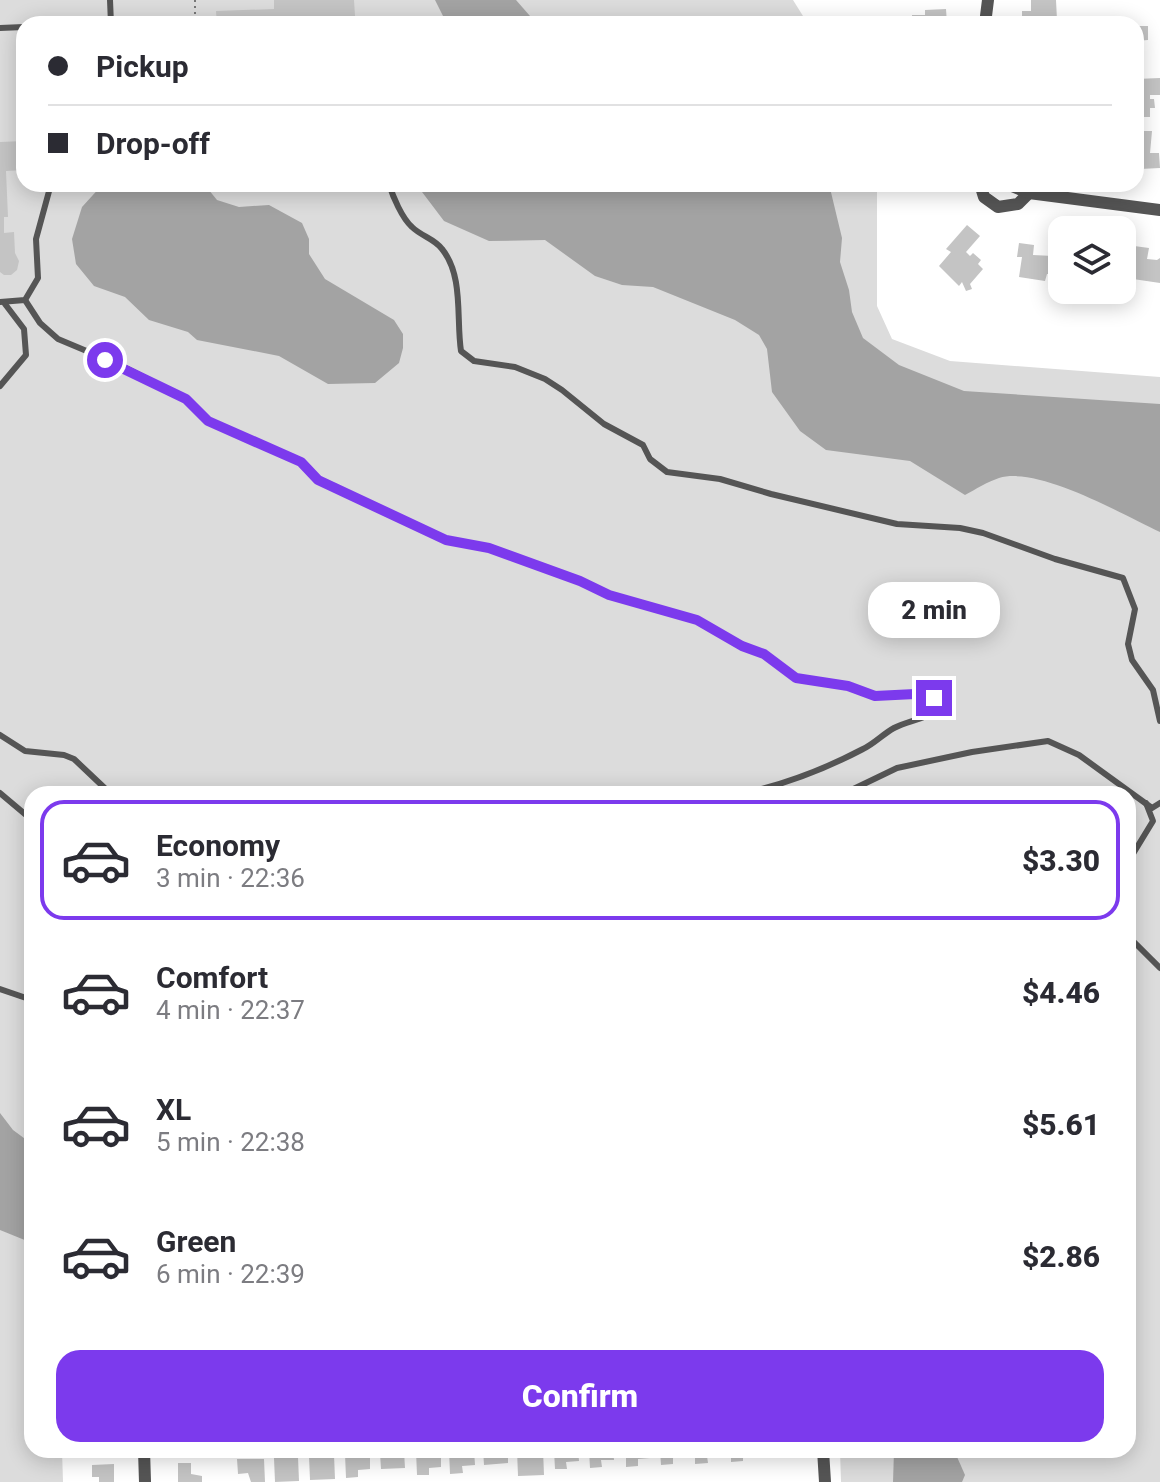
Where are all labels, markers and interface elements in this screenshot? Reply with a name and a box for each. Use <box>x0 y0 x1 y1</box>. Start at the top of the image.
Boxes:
text: Pickup <box>96 49 189 84</box>
text: Drop-off <box>96 126 210 161</box>
map controls <box>1048 216 1136 304</box>
button: layers <box>1048 216 1136 304</box>
route start <box>87 342 123 378</box>
callout: 2 min <box>868 582 1000 638</box>
text: 2 min <box>901 595 967 625</box>
route end <box>916 680 952 716</box>
icon: car <box>60 824 132 896</box>
text: Economy <box>156 828 280 863</box>
text: $3.30 <box>1022 843 1100 878</box>
text: 3 min · 22:36 <box>156 863 305 893</box>
icon: car <box>60 956 132 1028</box>
text: Comfort <box>156 960 268 995</box>
text: $4.46 <box>1022 975 1100 1010</box>
text: 4 min · 22:37 <box>156 995 305 1025</box>
icon: car <box>60 1088 132 1160</box>
text: XL <box>156 1092 191 1127</box>
text: $5.61 <box>1022 1107 1100 1142</box>
text: 5 min · 22:38 <box>156 1127 305 1157</box>
icon: car <box>60 1220 132 1292</box>
text: Green <box>156 1224 236 1259</box>
text: $2.86 <box>1022 1239 1100 1274</box>
text: 6 min · 22:39 <box>156 1259 305 1289</box>
button: Confirm <box>56 1350 1104 1442</box>

